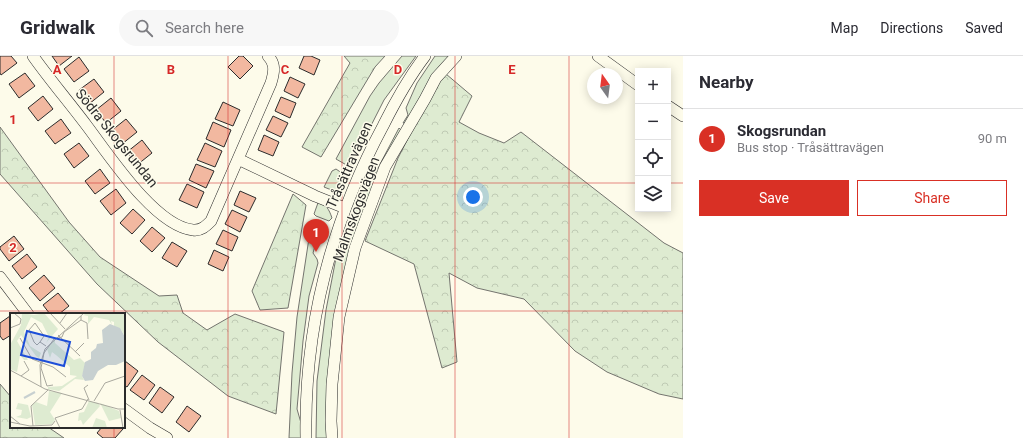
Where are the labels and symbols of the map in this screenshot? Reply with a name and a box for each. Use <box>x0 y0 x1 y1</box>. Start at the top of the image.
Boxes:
text: A <box>53 62 62 77</box>
text: B <box>167 62 175 77</box>
text: C <box>281 62 290 77</box>
text: D <box>394 62 402 77</box>
text: E <box>508 62 516 77</box>
north arrow <box>587 68 623 104</box>
street label: Södra Skogsrundan <box>72 86 162 190</box>
text: 1 <box>9 112 17 127</box>
street label: Tråsättravägen <box>323 119 375 211</box>
street label: Malmskogsvägen <box>330 154 382 264</box>
your location <box>463 187 483 207</box>
pin: 1 <box>303 219 329 252</box>
text: 2 <box>9 240 17 255</box>
inset map <box>10 313 125 428</box>

